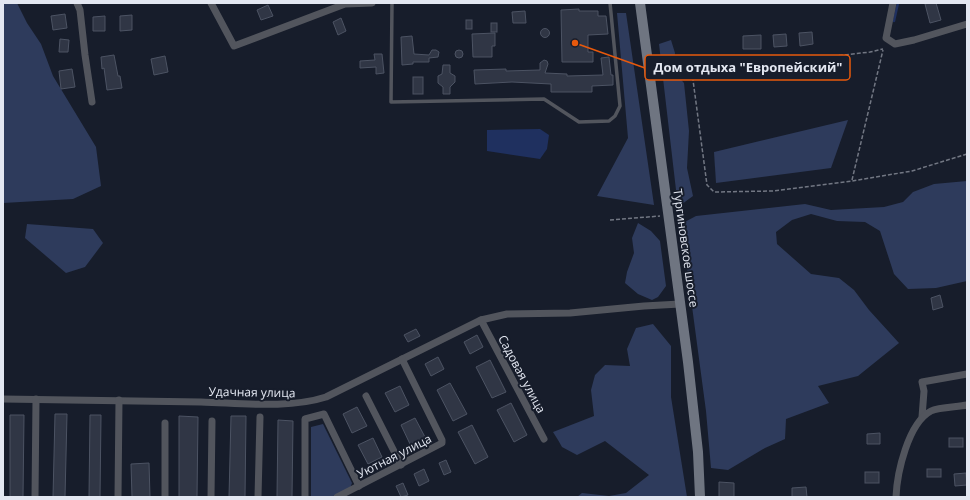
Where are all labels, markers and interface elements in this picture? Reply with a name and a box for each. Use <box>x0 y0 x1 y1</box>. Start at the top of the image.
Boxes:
callout: Дом отдыха "Европейский" <box>645 55 850 80</box>
text: Дом отдыха "Европейский" <box>654 58 843 76</box>
street label: Тургиновское шоссе <box>669 188 703 309</box>
street label: Садовая улица <box>494 332 550 416</box>
street label: Удачная улица <box>208 383 296 401</box>
street label: Уютная улица <box>354 430 434 482</box>

